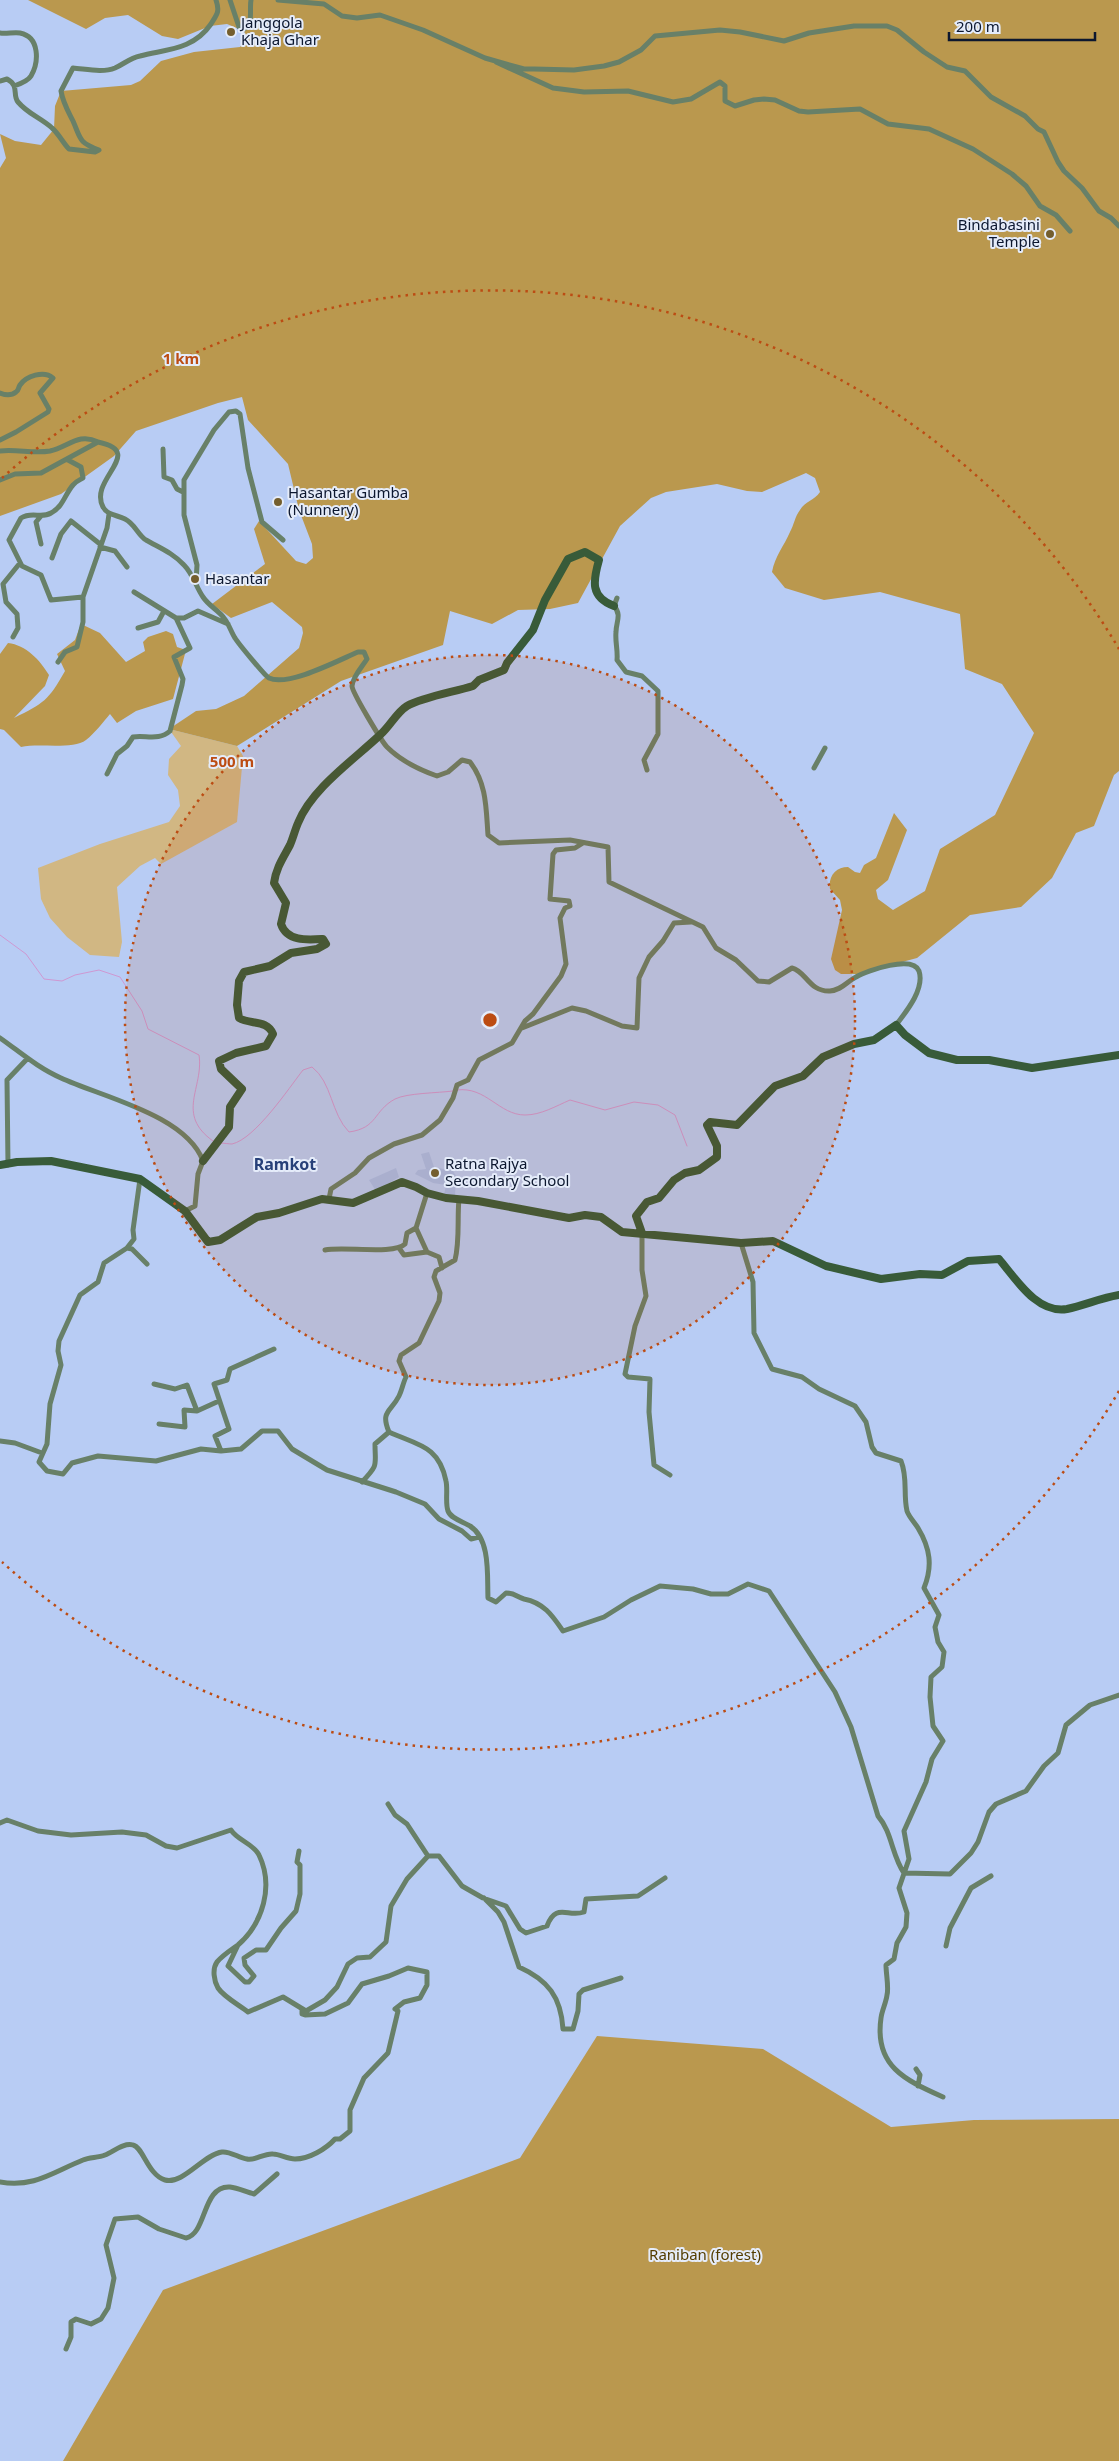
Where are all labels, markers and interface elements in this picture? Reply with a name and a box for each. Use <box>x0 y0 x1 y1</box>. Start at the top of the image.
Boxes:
scale bar <box>949 10 1095 42</box>
place label: Janggola Khaja Ghar <box>239 12 319 49</box>
text: 200 m <box>956 16 1000 36</box>
marker: Janggola Khaja Ghar <box>225 26 237 38</box>
place label: Bindabasini Temple <box>958 214 1040 251</box>
marker: Bindabasini Temple <box>1044 228 1056 240</box>
text: 1 km <box>163 348 199 368</box>
place label: Hasantar Gumba (Nunnery) <box>288 482 408 519</box>
marker: Hasantar Gumba (Nunnery) <box>272 496 284 508</box>
place label: Hasantar <box>205 568 269 588</box>
marker: Hasantar <box>189 573 201 585</box>
text: 500 m <box>210 751 254 771</box>
centre of rings <box>481 1011 499 1029</box>
district label: Ramkot <box>254 1153 316 1175</box>
place label: Ratna Rajya Secondary School <box>445 1153 569 1190</box>
marker: Ratna Rajya Secondary School <box>429 1167 441 1179</box>
park label: Raniban (forest) <box>649 2244 761 2264</box>

